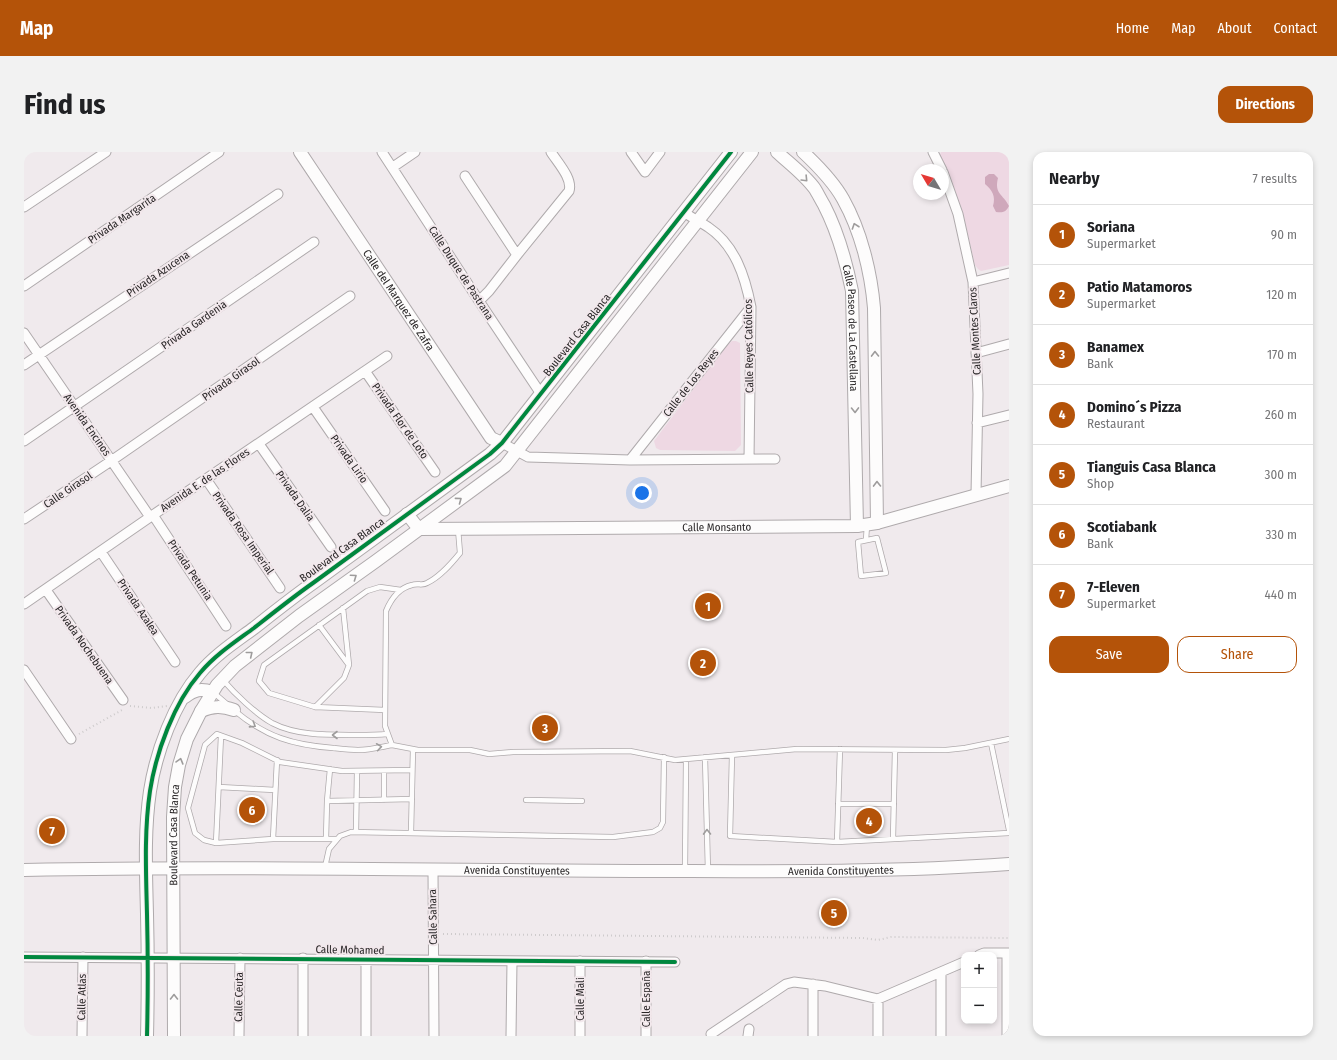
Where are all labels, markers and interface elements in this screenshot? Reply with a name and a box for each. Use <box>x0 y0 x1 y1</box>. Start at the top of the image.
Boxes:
text: Map <box>20 17 53 40</box>
text: Home <box>1116 20 1149 37</box>
text: Map <box>1171 20 1195 37</box>
text: About <box>1217 20 1252 37</box>
text: Contact <box>1274 20 1317 37</box>
button: Directions <box>1218 86 1313 123</box>
text: Find us <box>24 88 106 121</box>
north arrow <box>913 164 949 200</box>
text: Nearby <box>1049 168 1100 189</box>
text: 7 results <box>1253 171 1297 186</box>
one-way arrow <box>801 174 808 182</box>
street label: Privada Margarita <box>86 192 158 246</box>
text: Soriana <box>1087 218 1135 236</box>
one-way arrow <box>852 223 860 230</box>
street label: Calle Duque de Pastrana <box>426 224 496 322</box>
text: 1 <box>1059 227 1065 242</box>
text: 90 m <box>1271 227 1297 242</box>
text: Supermarket <box>1087 236 1156 251</box>
street label: Calle del Marquez de Zafra <box>360 247 437 353</box>
street label: Privada Azucena <box>124 248 192 300</box>
street label: Calle Paseo de La Castellana <box>840 263 861 391</box>
text: Patio Matamoros <box>1087 278 1192 296</box>
street label: Calle Montes Claros <box>966 287 984 375</box>
text: 2 <box>1059 287 1065 302</box>
text: 120 m <box>1266 287 1297 302</box>
street label: Boulevard Casa Blanca <box>541 291 613 379</box>
text: Supermarket <box>1087 296 1156 311</box>
street label: Privada Gardenia <box>159 298 229 352</box>
street label: Calle Reyes Católicos <box>742 299 756 393</box>
text: Banamex <box>1087 338 1144 356</box>
street label: Calle de Los Reyes <box>661 346 722 419</box>
text: 3 <box>1059 347 1065 362</box>
text: 170 m <box>1267 347 1297 362</box>
one-way arrow <box>871 351 879 357</box>
street label: Privada Girasol <box>200 354 262 404</box>
text: Bank <box>1087 356 1113 371</box>
street label: Privada Flor de Loto <box>369 381 431 462</box>
street label: Avenida Encinos <box>61 391 113 459</box>
text: Domino´s Pizza <box>1087 398 1182 416</box>
one-way arrow <box>851 407 859 413</box>
text: 4 <box>1059 407 1065 422</box>
text: 260 m <box>1265 407 1297 422</box>
text: Restaurant <box>1087 416 1145 431</box>
street label: Privada Lirio <box>328 432 371 486</box>
street label: Avenida E. de las Flores <box>158 445 252 515</box>
text: Tianguis Casa Blanca <box>1087 458 1216 476</box>
text: 5 <box>1059 467 1065 482</box>
text: 300 m <box>1265 467 1297 482</box>
street label: Privada Dalia <box>273 468 317 524</box>
street label: Calle Girasol <box>41 469 95 511</box>
text: Shop <box>1087 476 1114 491</box>
one-way arrow <box>873 481 881 487</box>
your location <box>632 483 652 503</box>
street label: Privada Rosa Imperial <box>210 489 276 577</box>
one-way arrow <box>455 498 462 505</box>
street label: Boulevard Casa Blanca <box>297 515 387 585</box>
text: Scotiabank <box>1087 518 1157 536</box>
street label: Calle Monsanto <box>682 520 752 534</box>
text: 6 <box>1059 527 1065 542</box>
text: 330 m <box>1265 527 1297 542</box>
text: Bank <box>1087 536 1113 551</box>
street label: Privada Petunia <box>165 537 215 603</box>
one-way arrow <box>350 574 357 582</box>
street label: Privada Azalea <box>114 576 162 638</box>
text: 7-Eleven <box>1087 578 1140 596</box>
text: 7 <box>1059 587 1065 602</box>
text: 440 m <box>1265 587 1297 602</box>
pin: 1 <box>695 591 721 621</box>
text: Supermarket <box>1087 596 1156 611</box>
street label: Privada Nochebuena <box>52 603 116 687</box>
button: Save <box>1049 636 1169 673</box>
button: Share <box>1177 636 1297 673</box>
pin: 2 <box>690 648 716 678</box>
one-way arrow <box>245 651 252 658</box>
pin: 3 <box>532 713 558 743</box>
one-way arrow <box>249 720 256 727</box>
one-way arrow <box>332 731 338 739</box>
one-way arrow <box>376 743 382 752</box>
one-way arrow <box>175 758 184 765</box>
street label: Boulevard Casa Blanca <box>166 783 182 886</box>
pin: 6 <box>239 795 265 825</box>
pin: 4 <box>856 806 882 836</box>
pin: 7 <box>39 816 65 846</box>
one-way arrow <box>703 829 711 835</box>
street label: Avenida Constituyentes <box>464 863 570 877</box>
street label: Avenida Constituyentes <box>788 863 894 878</box>
street label: Calle Sahara <box>426 889 440 945</box>
pin: 5 <box>821 898 847 928</box>
street label: Calle Mohamed <box>315 943 385 957</box>
map controls <box>961 952 997 1024</box>
button: + <box>961 952 997 988</box>
street label: Calle España <box>640 971 653 1027</box>
street label: Calle Ceuta <box>232 972 246 1022</box>
street label: Calle Atlas <box>75 973 89 1020</box>
street label: Calle Mali <box>574 977 587 1021</box>
button: − <box>961 988 997 1024</box>
one-way arrow <box>170 994 178 1000</box>

